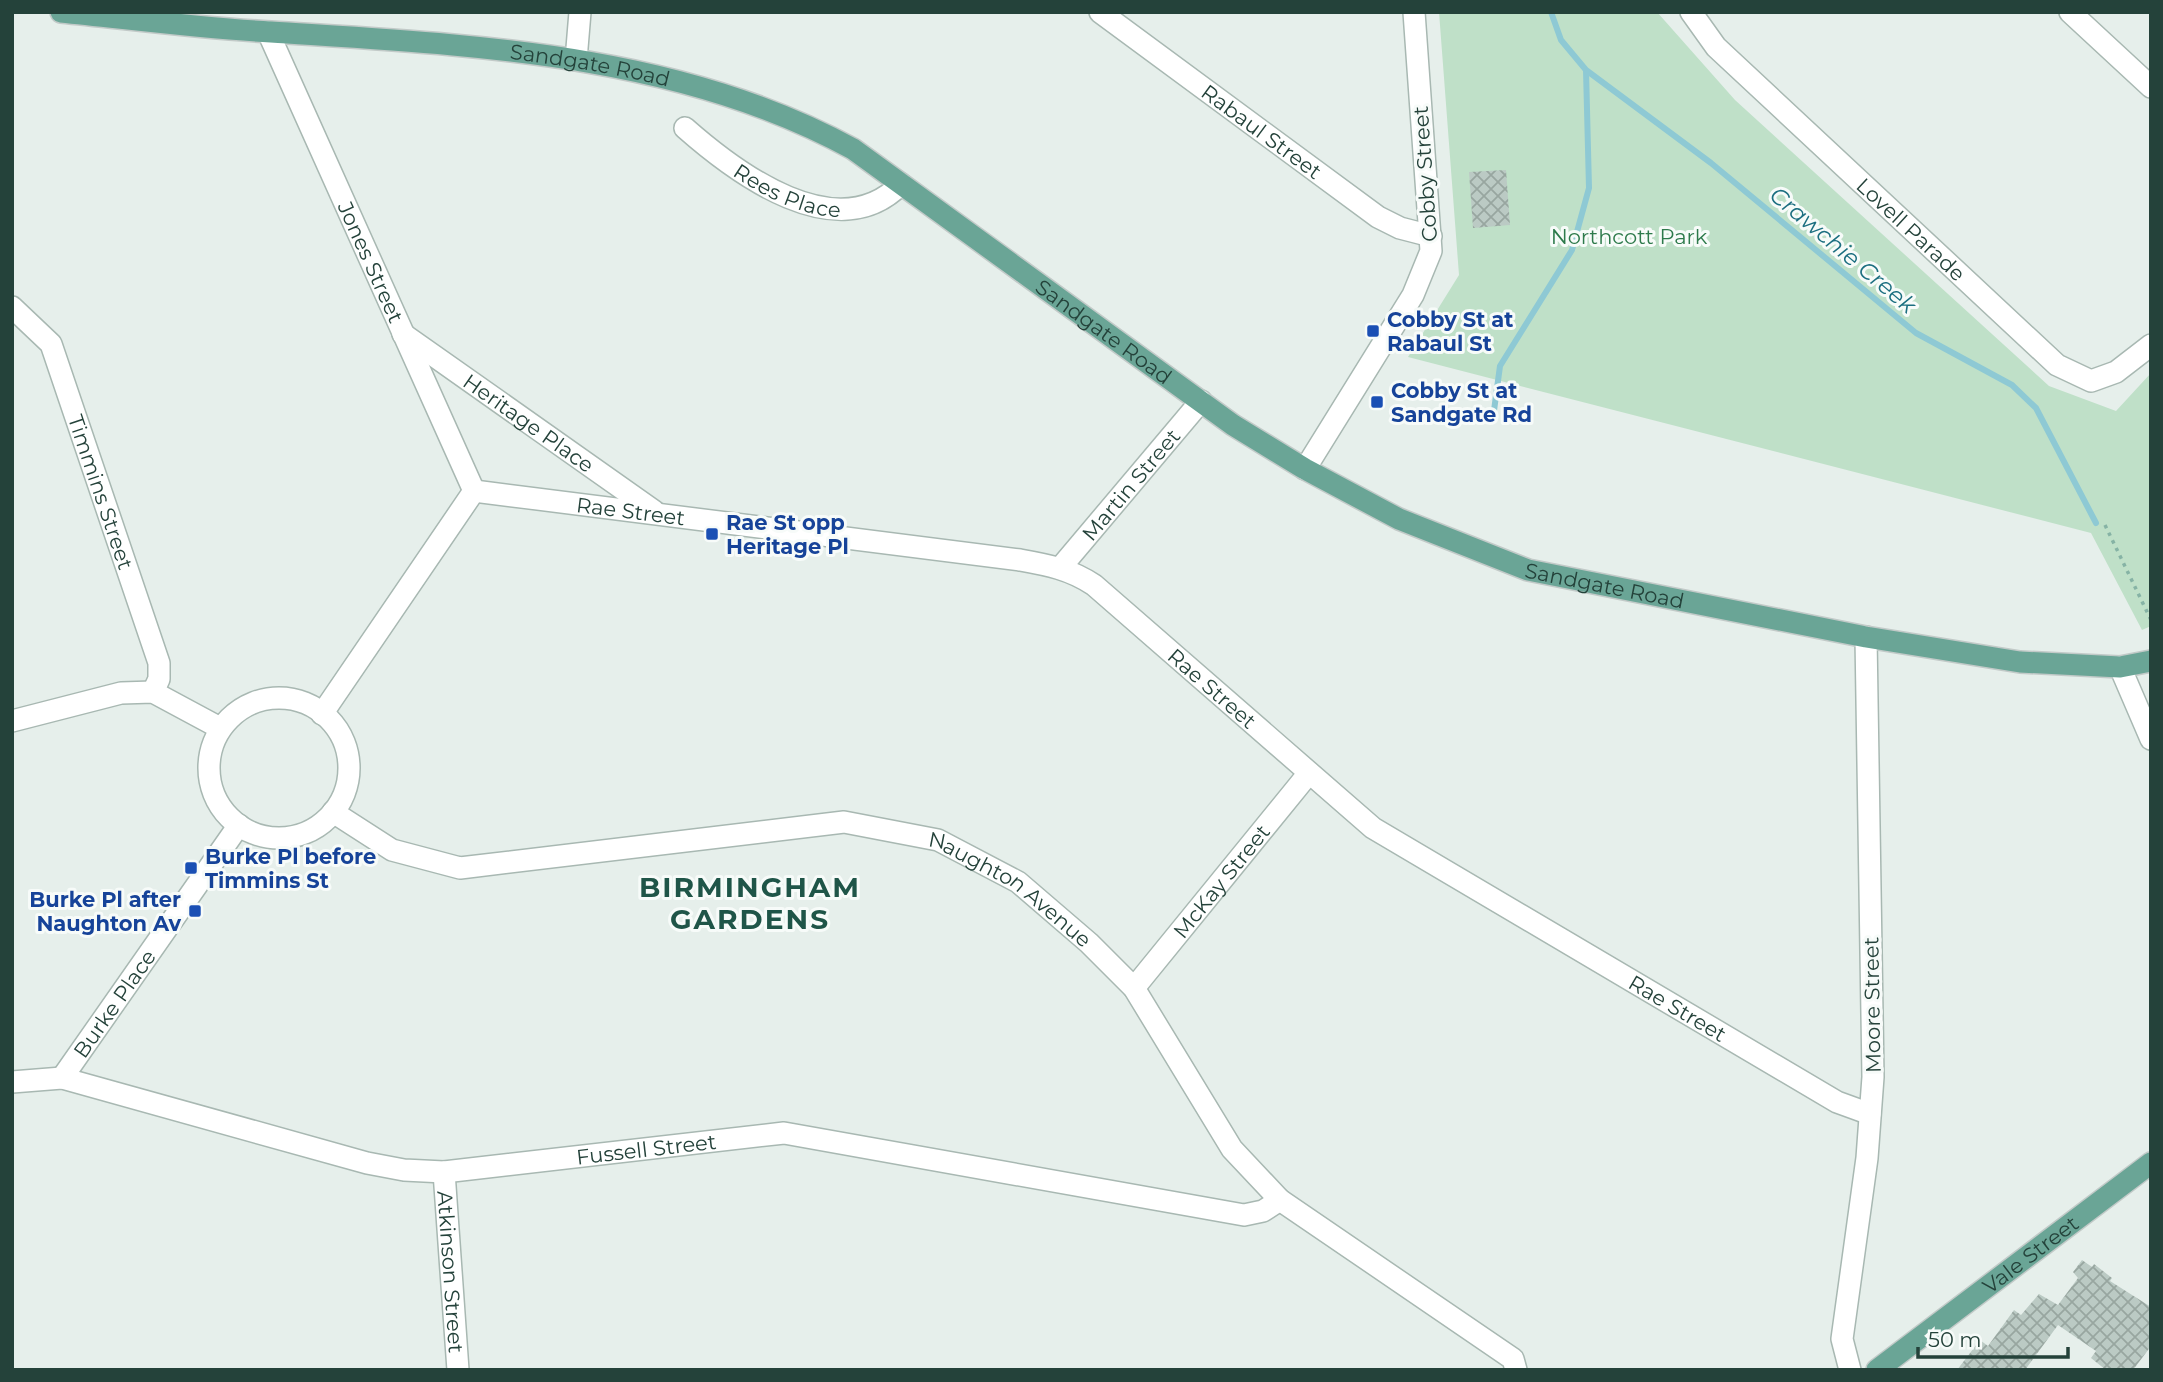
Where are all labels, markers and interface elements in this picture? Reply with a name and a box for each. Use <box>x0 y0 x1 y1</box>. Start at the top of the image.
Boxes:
street label: Sandgate Road <box>509 38 673 91</box>
street label: Rabaul Street <box>1197 79 1327 184</box>
street label: Cobby Street <box>1408 105 1442 243</box>
street label: Rees Place <box>729 158 841 222</box>
street label: Lovell Parade <box>1852 172 1971 286</box>
water label: Crawchie Creek <box>1764 181 1923 320</box>
street label: Jones Street <box>333 197 409 326</box>
park label: Northcott Park <box>1551 224 1708 249</box>
street label: Sandgate Road <box>1031 274 1177 389</box>
place label: Cobby St at Rabaul St <box>1387 307 1513 356</box>
marker: Cobby St at Rabaul St <box>1365 323 1381 339</box>
street label: Heritage Place <box>459 368 599 477</box>
place label: Cobby St at Sandgate Rd <box>1391 378 1532 427</box>
marker: Cobby St at Sandgate Rd <box>1369 394 1385 410</box>
street label: Timmins Street <box>63 412 139 572</box>
street label: Martin Street <box>1076 423 1185 545</box>
street label: Rae Street <box>575 492 686 530</box>
place label: Rae St opp Heritage Pl <box>726 510 849 559</box>
marker: Rae St opp Heritage Pl <box>704 526 720 542</box>
street label: Sandgate Road <box>1523 557 1686 613</box>
street label: Rae Street <box>1163 643 1262 733</box>
street label: McKay Street <box>1168 819 1275 943</box>
street label: Naughton Avenue <box>927 826 1097 952</box>
place label: Burke Pl before Timmins St <box>205 844 376 893</box>
marker: Burke Pl before Timmins St <box>183 860 199 876</box>
district label: BIRMINGHAM GARDENS <box>639 870 861 936</box>
place label: Burke Pl after Naughton Av <box>29 887 181 936</box>
marker: Burke Pl after Naughton Av <box>187 903 203 919</box>
street label: Moore Street <box>1858 937 1886 1073</box>
street label: Burke Place <box>68 945 161 1062</box>
street label: Rae Street <box>1624 969 1731 1046</box>
street label: Fussell Street <box>575 1128 717 1169</box>
street label: Atkinson Street <box>433 1190 469 1354</box>
street label: Vale Street <box>1977 1210 2083 1298</box>
scale bar <box>1918 1316 2068 1360</box>
text: 50 m <box>1928 1327 1982 1352</box>

